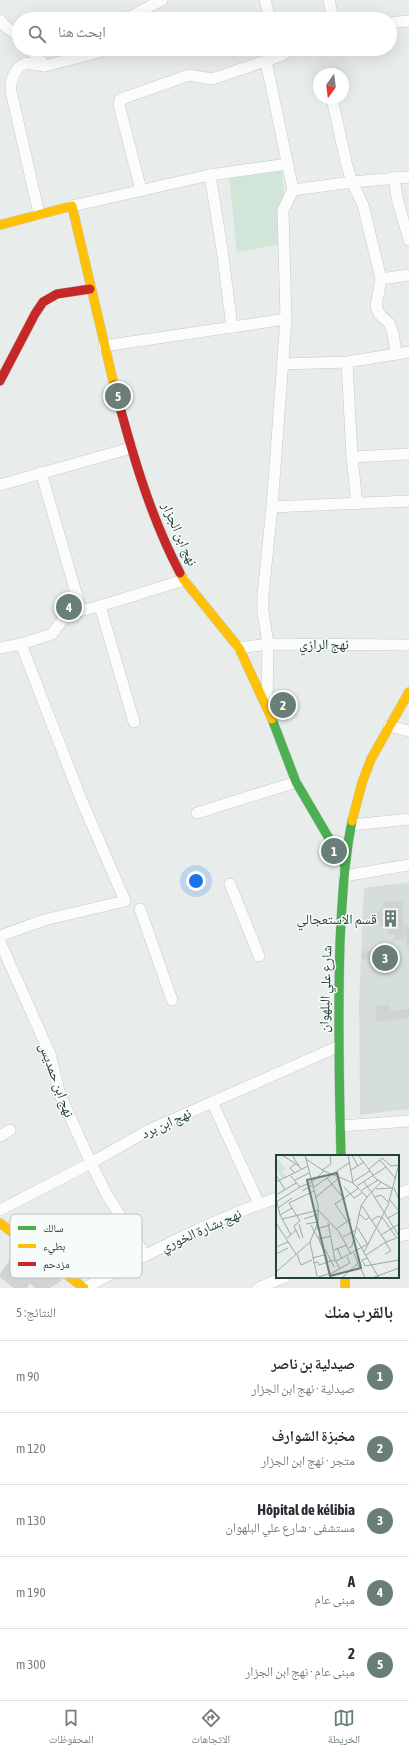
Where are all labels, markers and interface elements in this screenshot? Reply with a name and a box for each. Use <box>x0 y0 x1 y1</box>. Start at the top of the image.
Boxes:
search box <box>12 12 397 56</box>
icon: search <box>26 23 48 45</box>
text: ابحث هنا <box>58 23 106 40</box>
north arrow <box>313 68 349 104</box>
pin: 5 <box>105 381 131 411</box>
street label: نهج ابن الجزار <box>157 499 201 569</box>
pin: 4 <box>56 592 82 622</box>
street label: نهج الرازي <box>299 636 349 656</box>
pin: 2 <box>270 690 296 720</box>
pin: 1 <box>321 836 347 866</box>
your location <box>186 871 206 891</box>
building icon: قسم الاستعجالي <box>380 909 400 929</box>
place label: قسم الاستعجالي <box>296 911 377 931</box>
pin: 3 <box>372 943 398 973</box>
street label: شارع علي البلهوان <box>315 945 338 1033</box>
street label: نهج ابن حمديس <box>34 1041 78 1120</box>
street label: نهج ابن برد <box>139 1104 194 1143</box>
inset map <box>276 1155 399 1278</box>
street label: نهج بشارة الخوري <box>158 1205 245 1258</box>
legend <box>10 1214 142 1278</box>
text: سالك <box>43 1222 63 1234</box>
text: بطيء <box>43 1240 65 1255</box>
text: مزدحم <box>43 1258 70 1272</box>
text: بالقرب منك <box>324 1302 393 1322</box>
text: النتائج: 5 <box>16 1305 56 1320</box>
text: صيدلية بن ناصر <box>271 1355 355 1372</box>
text: 90 m <box>16 1369 39 1384</box>
text: 1 <box>377 1369 383 1384</box>
text: صيدلية · نهج ابن الجزار <box>251 1381 355 1396</box>
text: مخبزة الشوارف <box>271 1427 355 1444</box>
text: 120 m <box>16 1441 46 1456</box>
text: 2 <box>377 1441 383 1456</box>
text: متجر · نهج ابن الجزار <box>261 1453 355 1468</box>
text: Hôpital de kélibia <box>257 1501 355 1518</box>
text: 130 m <box>16 1513 46 1528</box>
text: 3 <box>377 1513 383 1528</box>
text: مستشفى · شارع علي البلهوان <box>225 1520 355 1535</box>
text: A <box>348 1573 355 1590</box>
text: 190 m <box>16 1585 46 1600</box>
text: 4 <box>377 1585 383 1600</box>
text: مبنى عام <box>315 1592 355 1607</box>
text: 2 <box>348 1645 355 1662</box>
text: 300 m <box>16 1657 46 1672</box>
text: 5 <box>377 1657 383 1672</box>
text: مبنى عام · نهج ابن الجزار <box>245 1664 355 1679</box>
tab: المحفوظات <box>49 1707 94 1750</box>
tab: الاتجاهات <box>191 1707 230 1750</box>
tab: الخريطة <box>328 1707 360 1750</box>

